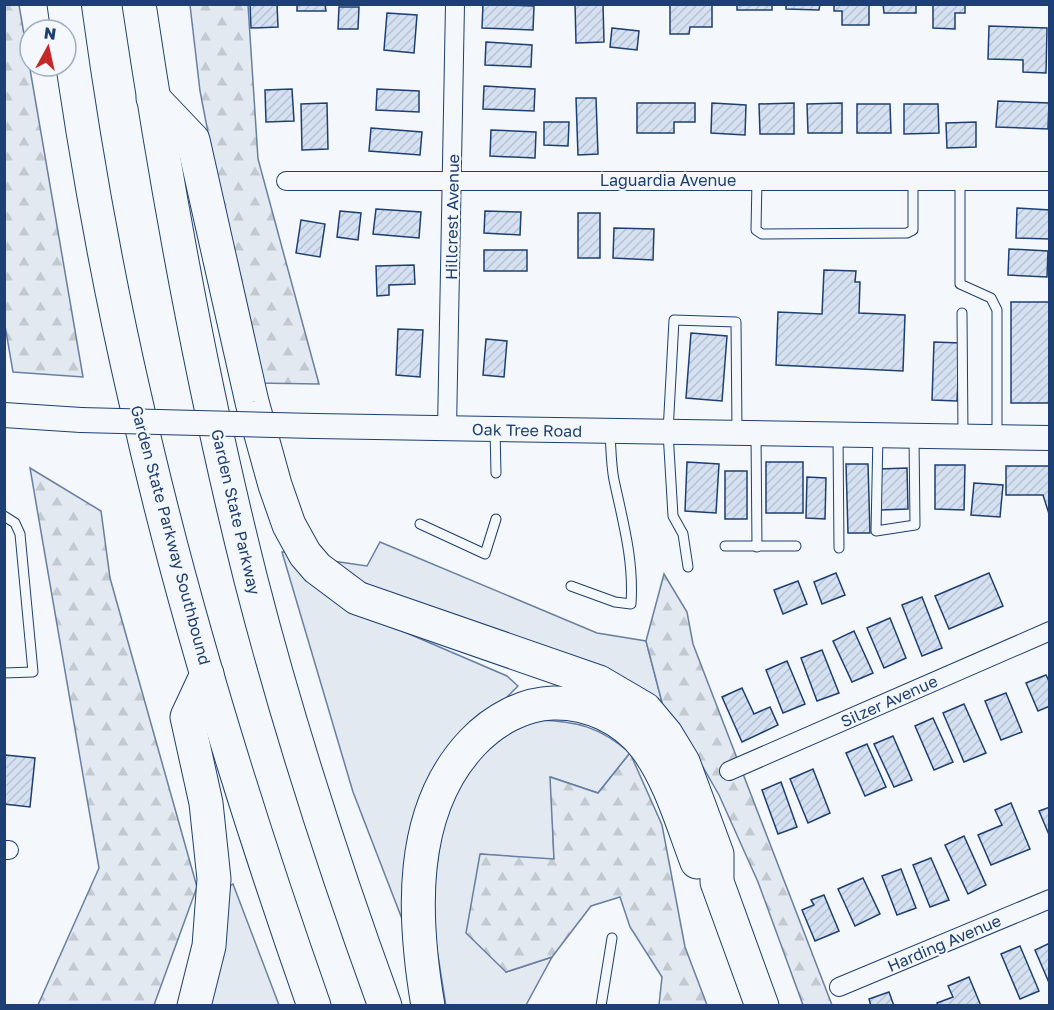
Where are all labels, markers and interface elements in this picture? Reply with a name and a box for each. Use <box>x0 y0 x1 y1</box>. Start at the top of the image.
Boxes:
north arrow <box>18 18 78 78</box>
text: N <box>43 22 58 44</box>
street label: Hillcrest Avenue <box>441 154 463 280</box>
street label: Laguardia Avenue <box>600 170 736 190</box>
street label: Garden State Parkway Southbound <box>127 403 215 667</box>
street label: Oak Tree Road <box>472 419 582 441</box>
street label: Garden State Parkway <box>207 427 265 597</box>
street label: Silzer Avenue <box>837 671 941 731</box>
street label: Harding Avenue <box>884 910 1004 976</box>

